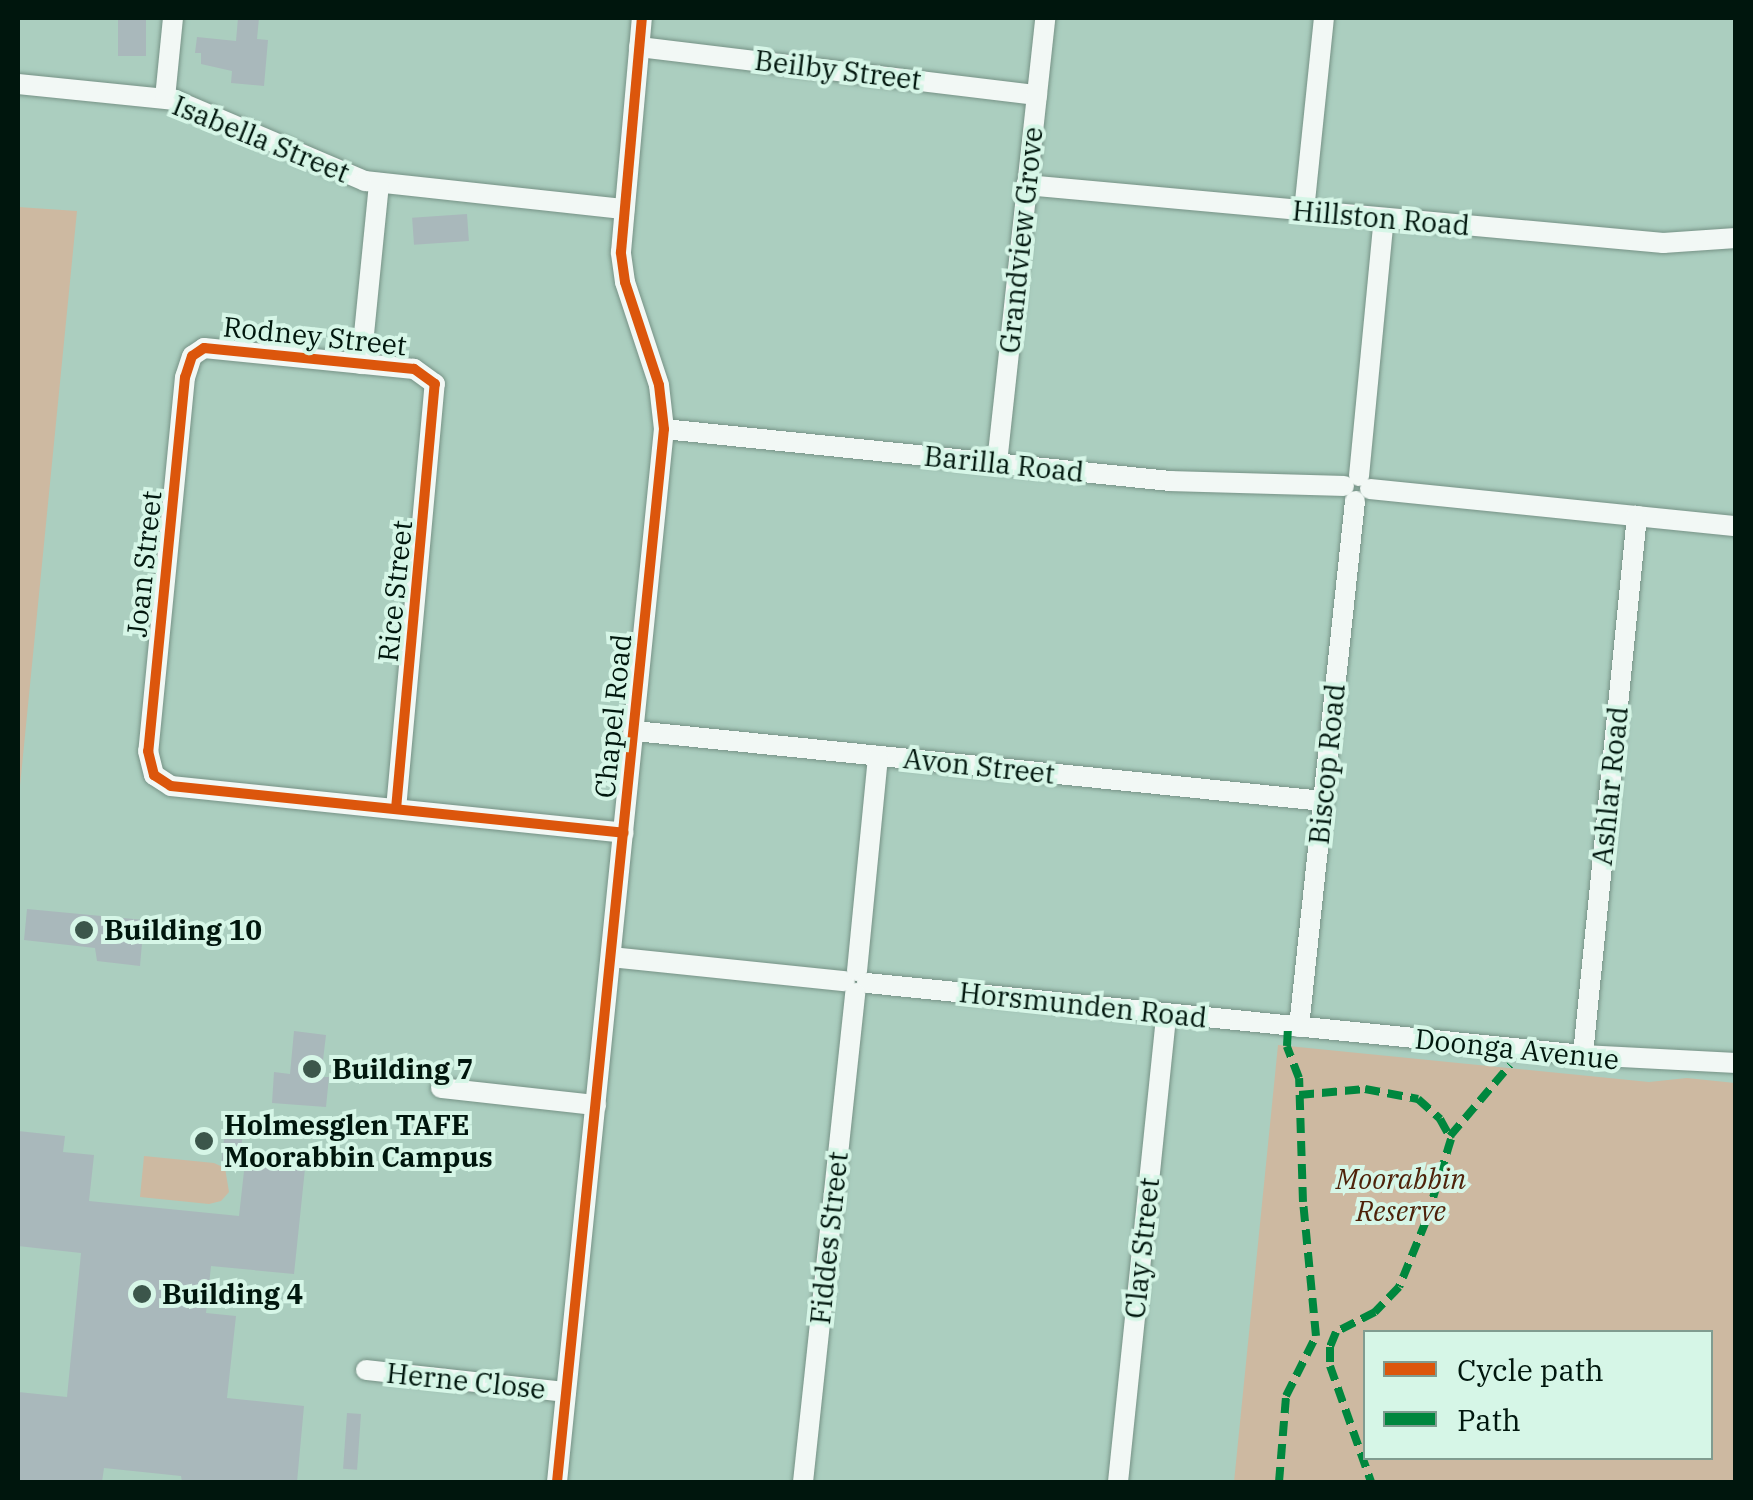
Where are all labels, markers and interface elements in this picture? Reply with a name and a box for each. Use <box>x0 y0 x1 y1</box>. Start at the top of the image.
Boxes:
street label: Beilby Street <box>753 43 923 97</box>
street label: Isabella Street <box>168 88 354 190</box>
street label: Grandview Grove <box>992 125 1050 355</box>
street label: Hillston Road <box>1291 194 1471 242</box>
street label: Rodney Street <box>222 310 408 362</box>
street label: Barilla Road <box>922 439 1086 489</box>
street label: Joan Street <box>120 489 168 639</box>
street label: Rice Street <box>371 519 419 663</box>
street label: Chapel Road <box>588 632 638 800</box>
street label: Biscop Road <box>1302 682 1352 846</box>
street label: Ashlar Road <box>1585 705 1635 867</box>
street label: Avon Street <box>902 741 1056 791</box>
place label: Building 10 <box>104 913 262 947</box>
marker: Building 10 <box>73 919 95 941</box>
street label: Horsmunden Road <box>957 975 1209 1035</box>
street label: Doonga Avenue <box>1413 1022 1621 1076</box>
place label: Building 7 <box>332 1052 473 1086</box>
marker: Building 7 <box>301 1058 323 1080</box>
place label: Holmesglen TAFE Moorabbin Campus <box>224 1108 493 1174</box>
marker: Holmesglen TAFE Moorabbin Campus <box>193 1130 215 1152</box>
street label: Fiddes Street <box>803 1150 855 1326</box>
park label: Moorabbin Reserve <box>1336 1162 1466 1228</box>
street label: Clay Street <box>1118 1176 1166 1320</box>
place label: Building 4 <box>162 1277 303 1311</box>
marker: Building 4 <box>131 1283 153 1305</box>
legend <box>1363 1330 1713 1460</box>
text: Cycle path <box>1457 1350 1604 1389</box>
street label: Herne Close <box>385 1356 547 1406</box>
text: Path <box>1457 1400 1521 1439</box>

